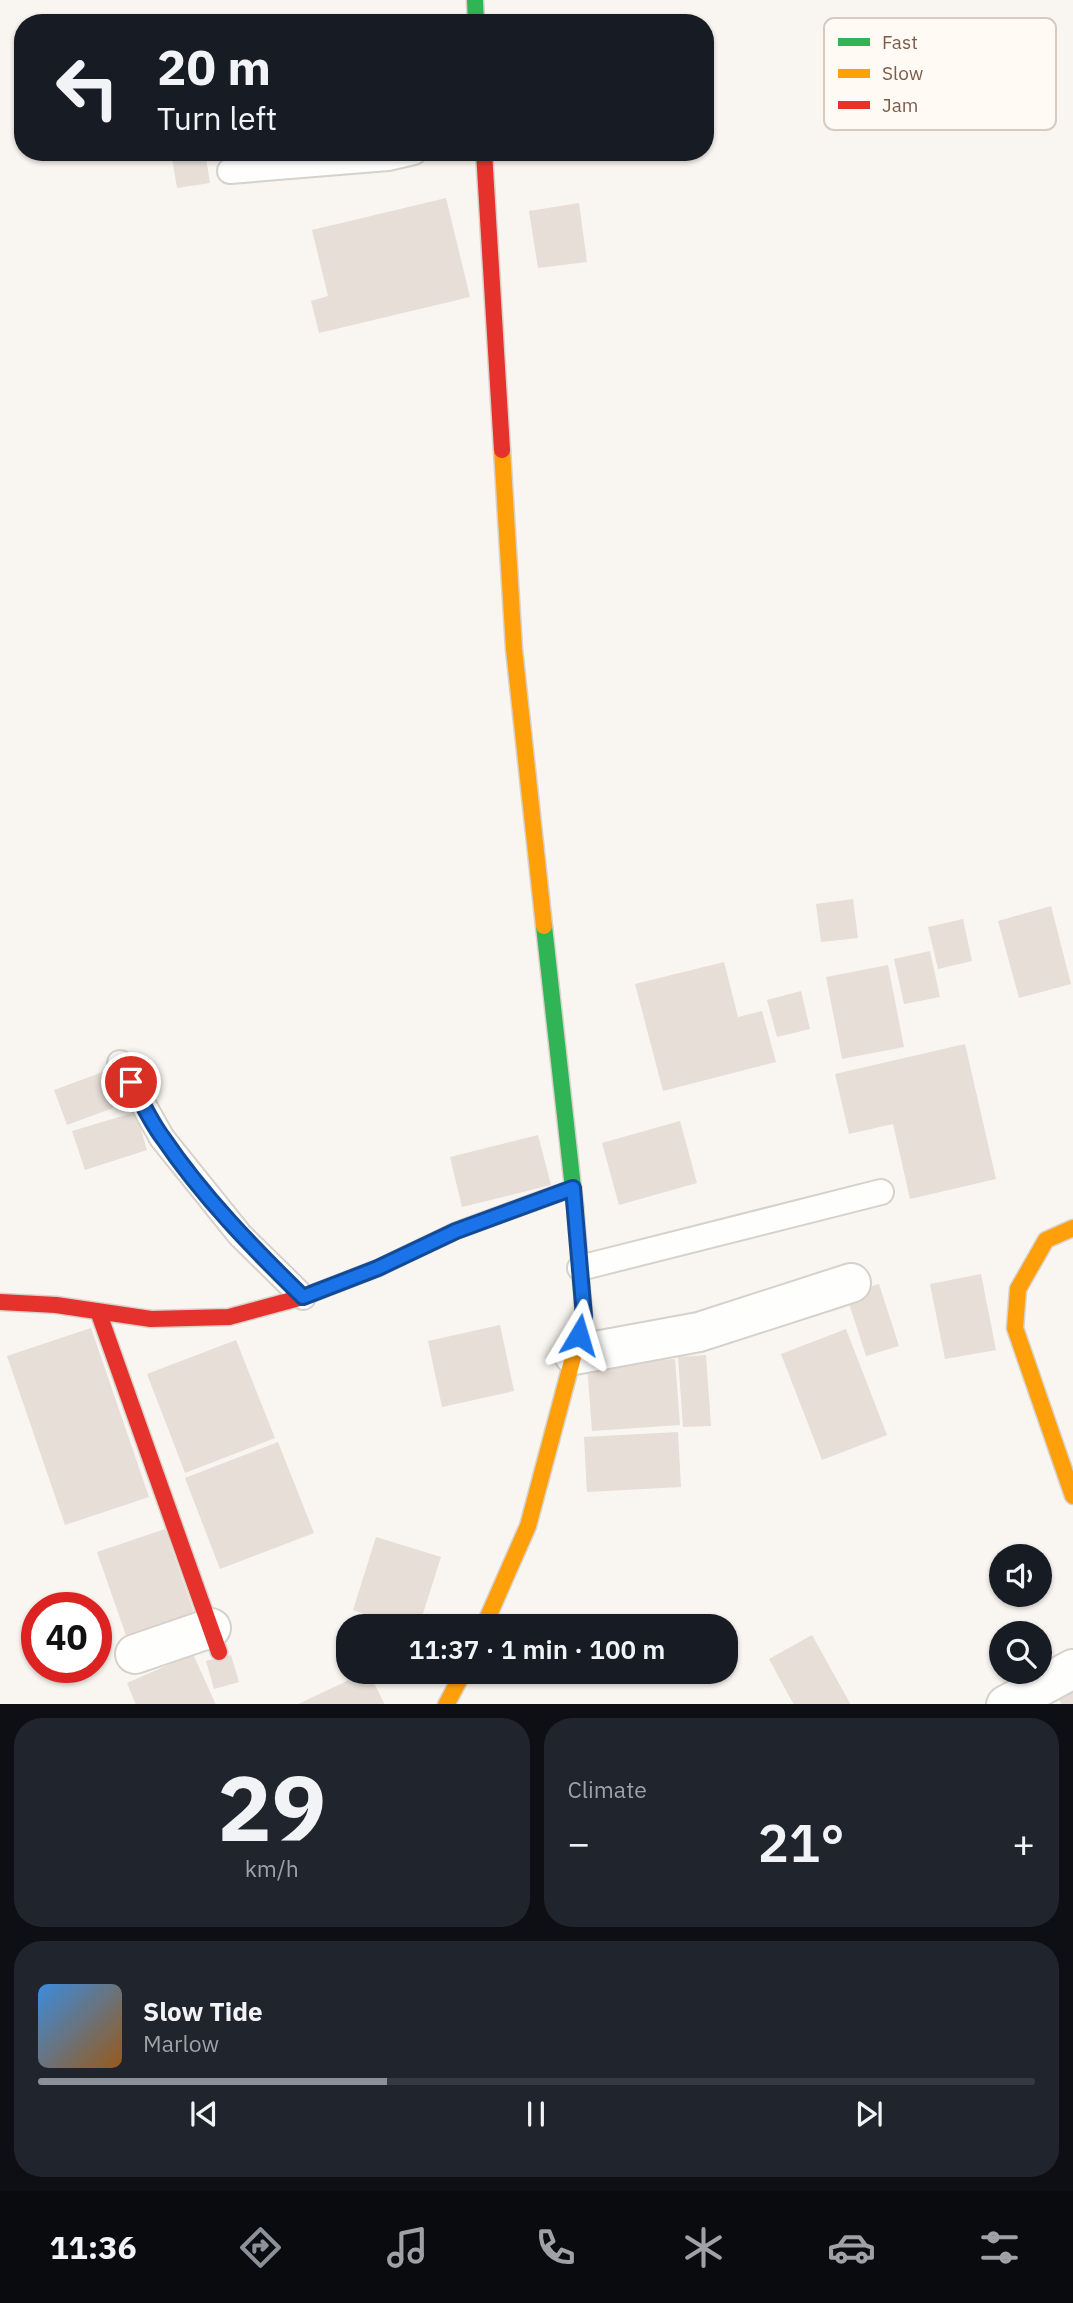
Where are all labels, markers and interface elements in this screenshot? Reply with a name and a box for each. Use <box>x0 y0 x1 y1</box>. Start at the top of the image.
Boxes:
legend <box>824 18 1056 130</box>
text: Fast <box>882 30 918 54</box>
text: 20 m <box>157 35 271 98</box>
icon: left <box>42 42 133 133</box>
text: Slow <box>882 61 923 85</box>
text: Jam <box>882 93 918 117</box>
text: Turn left <box>157 97 277 139</box>
pin <box>101 1052 161 1112</box>
icon: arrive <box>112 1063 150 1101</box>
position arrow <box>542 1298 616 1372</box>
map controls <box>989 1544 1052 1684</box>
button: sound <box>989 1544 1052 1607</box>
speed limit sign: 40 <box>21 1592 112 1683</box>
button: search <box>989 1621 1052 1684</box>
text: 11:37 · 1 min · 100 m <box>409 1632 665 1666</box>
text: 29 <box>217 1748 326 1866</box>
text: Climate <box>568 1774 647 1804</box>
text: 21° <box>758 1809 845 1876</box>
text: − <box>568 1818 590 1867</box>
text: + <box>1012 1818 1035 1867</box>
text: km/h <box>245 1853 299 1883</box>
text: Slow Tide <box>143 1994 263 2028</box>
text: Marlow <box>143 2028 219 2058</box>
icon: previous <box>185 2095 223 2133</box>
icon: pause <box>517 2095 555 2133</box>
icon: next <box>850 2095 888 2133</box>
icon: directions <box>236 2223 285 2272</box>
icon: music <box>383 2223 432 2272</box>
icon: phone <box>531 2223 580 2272</box>
icon: climate <box>679 2223 728 2272</box>
icon: car <box>827 2223 876 2272</box>
icon: filters <box>975 2223 1024 2272</box>
text: 11:36 <box>49 2226 137 2268</box>

